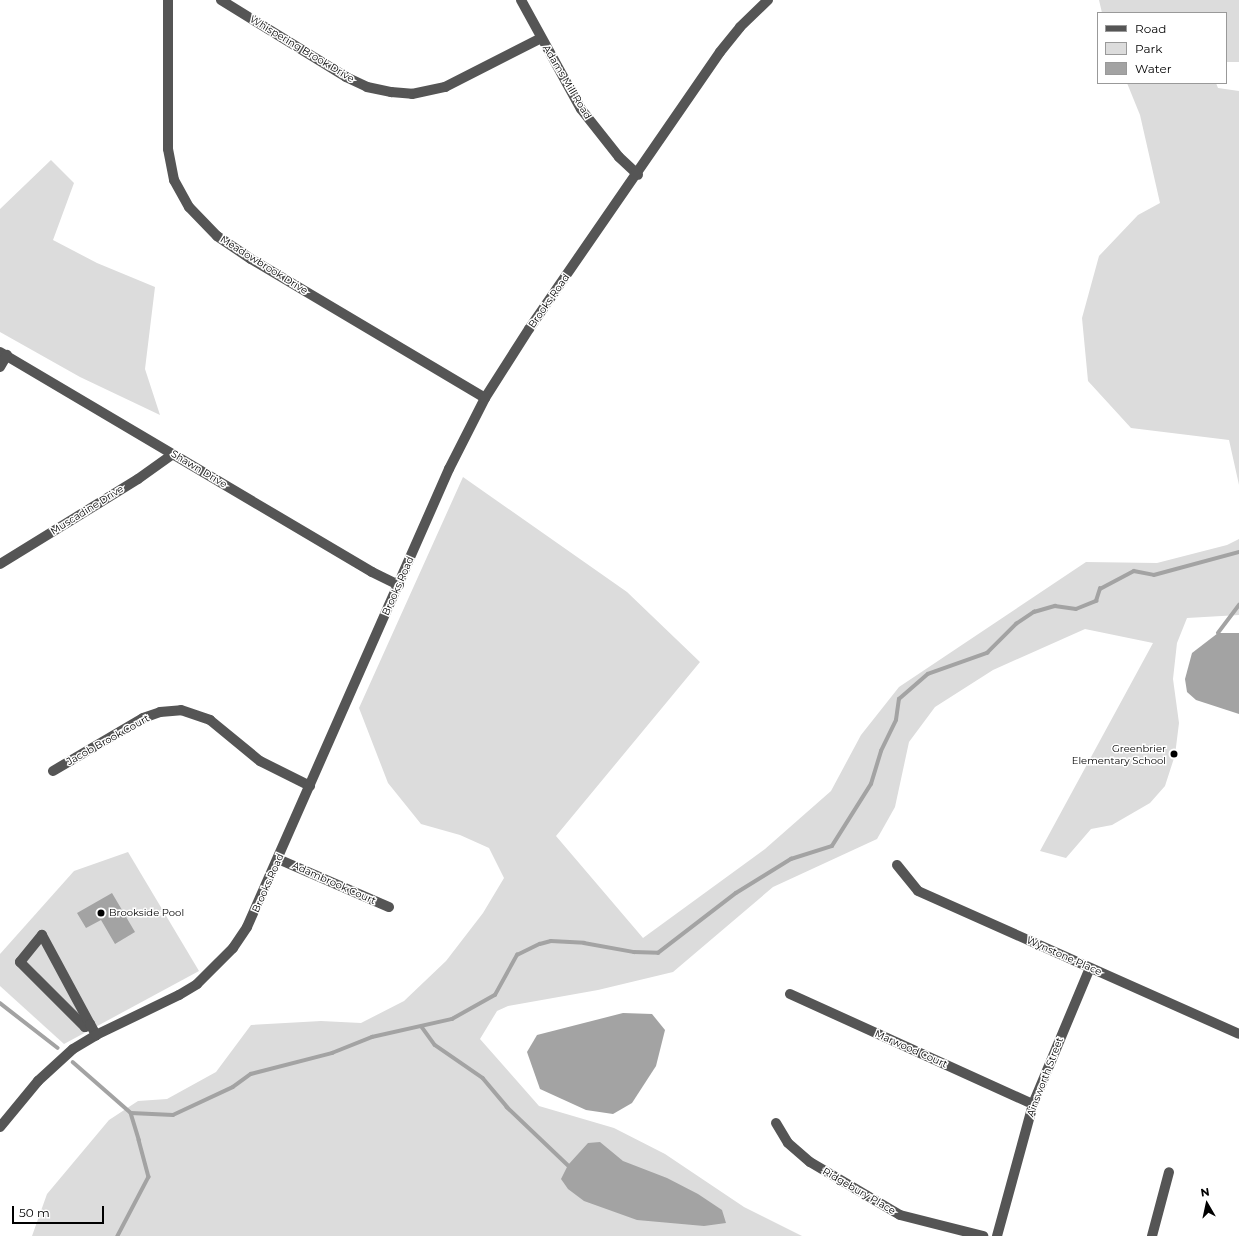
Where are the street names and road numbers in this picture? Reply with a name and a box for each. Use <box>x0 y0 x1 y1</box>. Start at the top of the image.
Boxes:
street label: Whispering Brook Drive <box>248 13 356 85</box>
street label: Adams Mill Road <box>540 43 594 121</box>
street label: Meadowbrook Drive <box>218 233 310 297</box>
street label: Brooks Road <box>526 272 572 330</box>
street label: Shawn Drive <box>169 448 229 490</box>
street label: Muscadine Drive <box>48 483 126 537</box>
street label: Brooks Road <box>380 555 416 617</box>
street label: Jacob Brook Court <box>65 712 151 768</box>
street label: Brooks Road <box>250 852 286 914</box>
street label: Adambrook Court <box>290 859 378 907</box>
street label: Wynstone Place <box>1025 934 1103 978</box>
street label: Marwood Court <box>873 1028 949 1070</box>
street label: Ainsworth Street <box>1024 1036 1066 1118</box>
street label: Ridgebury Place <box>820 1165 898 1217</box>

